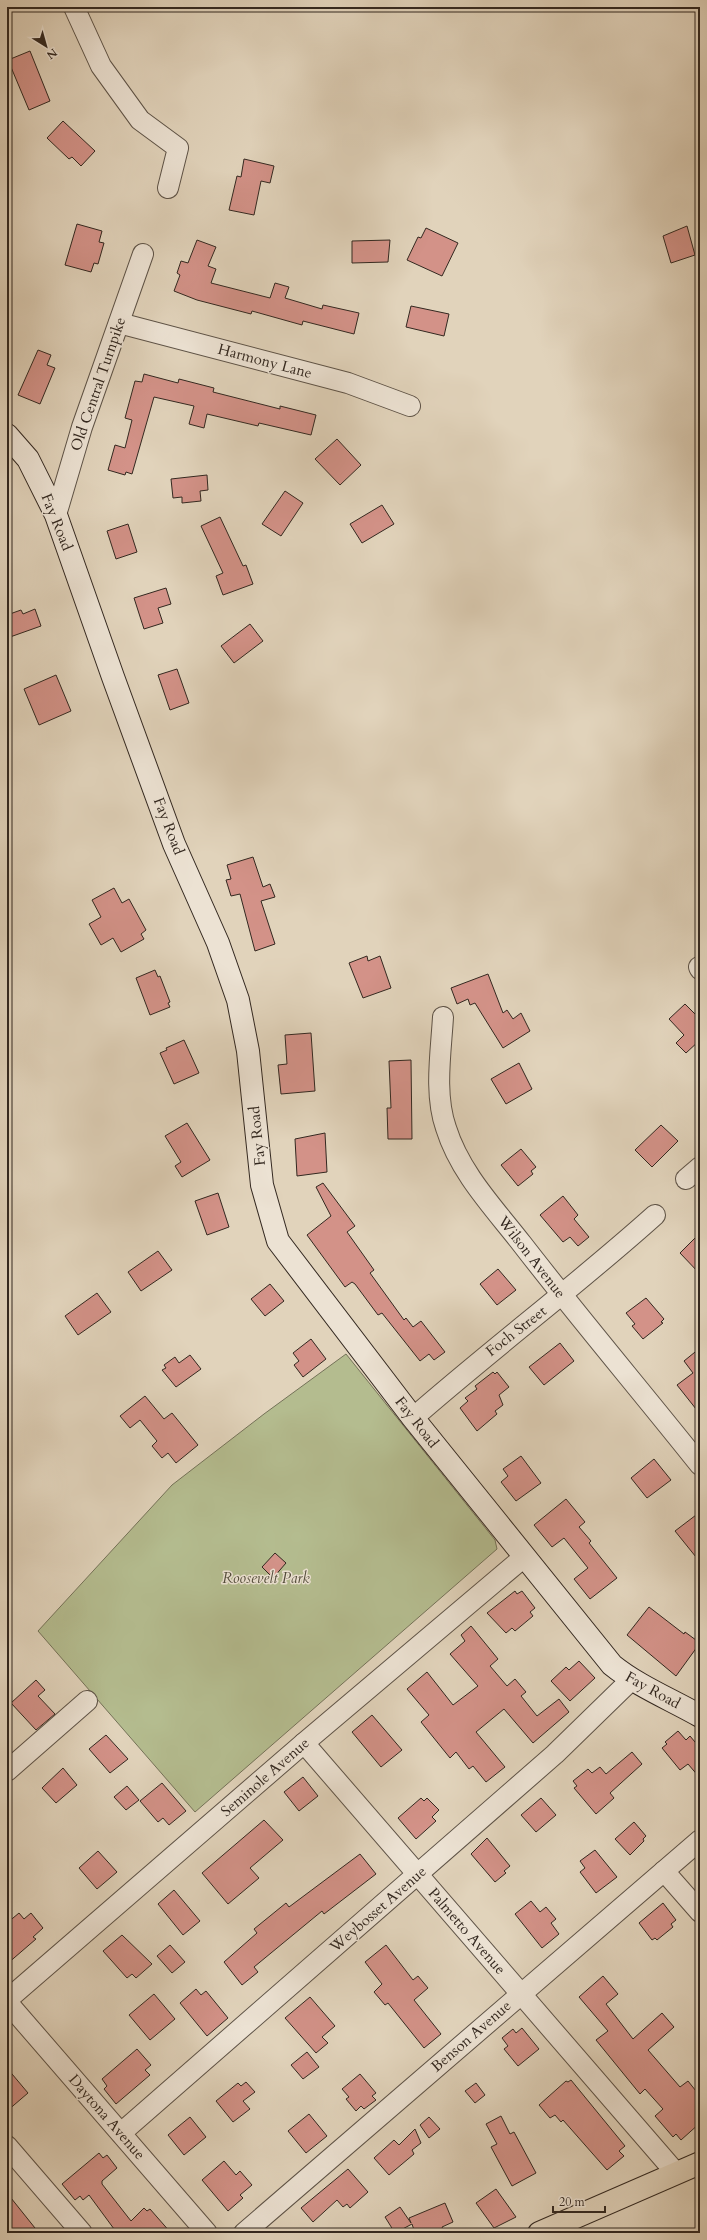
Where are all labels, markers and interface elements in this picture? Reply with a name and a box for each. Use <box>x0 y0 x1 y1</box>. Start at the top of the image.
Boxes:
north arrow <box>26 26 66 66</box>
text: N <box>43 45 60 63</box>
street label: Old Central Turnpike <box>66 314 130 454</box>
street label: Harmony Lane <box>216 339 314 383</box>
street label: Fay Road <box>36 490 78 554</box>
street label: Fay Road <box>149 794 189 858</box>
street label: Fay Road <box>244 1105 270 1167</box>
street label: Wilson Avenue <box>493 1211 570 1302</box>
street label: Foch Street <box>482 1301 551 1361</box>
street label: Fay Road <box>391 1392 443 1452</box>
park label: Roosevelt Park <box>222 1568 310 1588</box>
street label: Fay Road <box>622 1667 684 1713</box>
street label: Seminole Avenue <box>216 1733 314 1821</box>
street label: Weybosset Avenue <box>325 1861 431 1957</box>
street label: Palmetto Avenue <box>424 1883 510 1979</box>
street label: Benson Avenue <box>427 1996 515 2076</box>
street label: Daytona Avenue <box>64 2070 150 2164</box>
scale bar <box>553 2188 605 2214</box>
text: 20 m <box>559 2194 586 2210</box>

